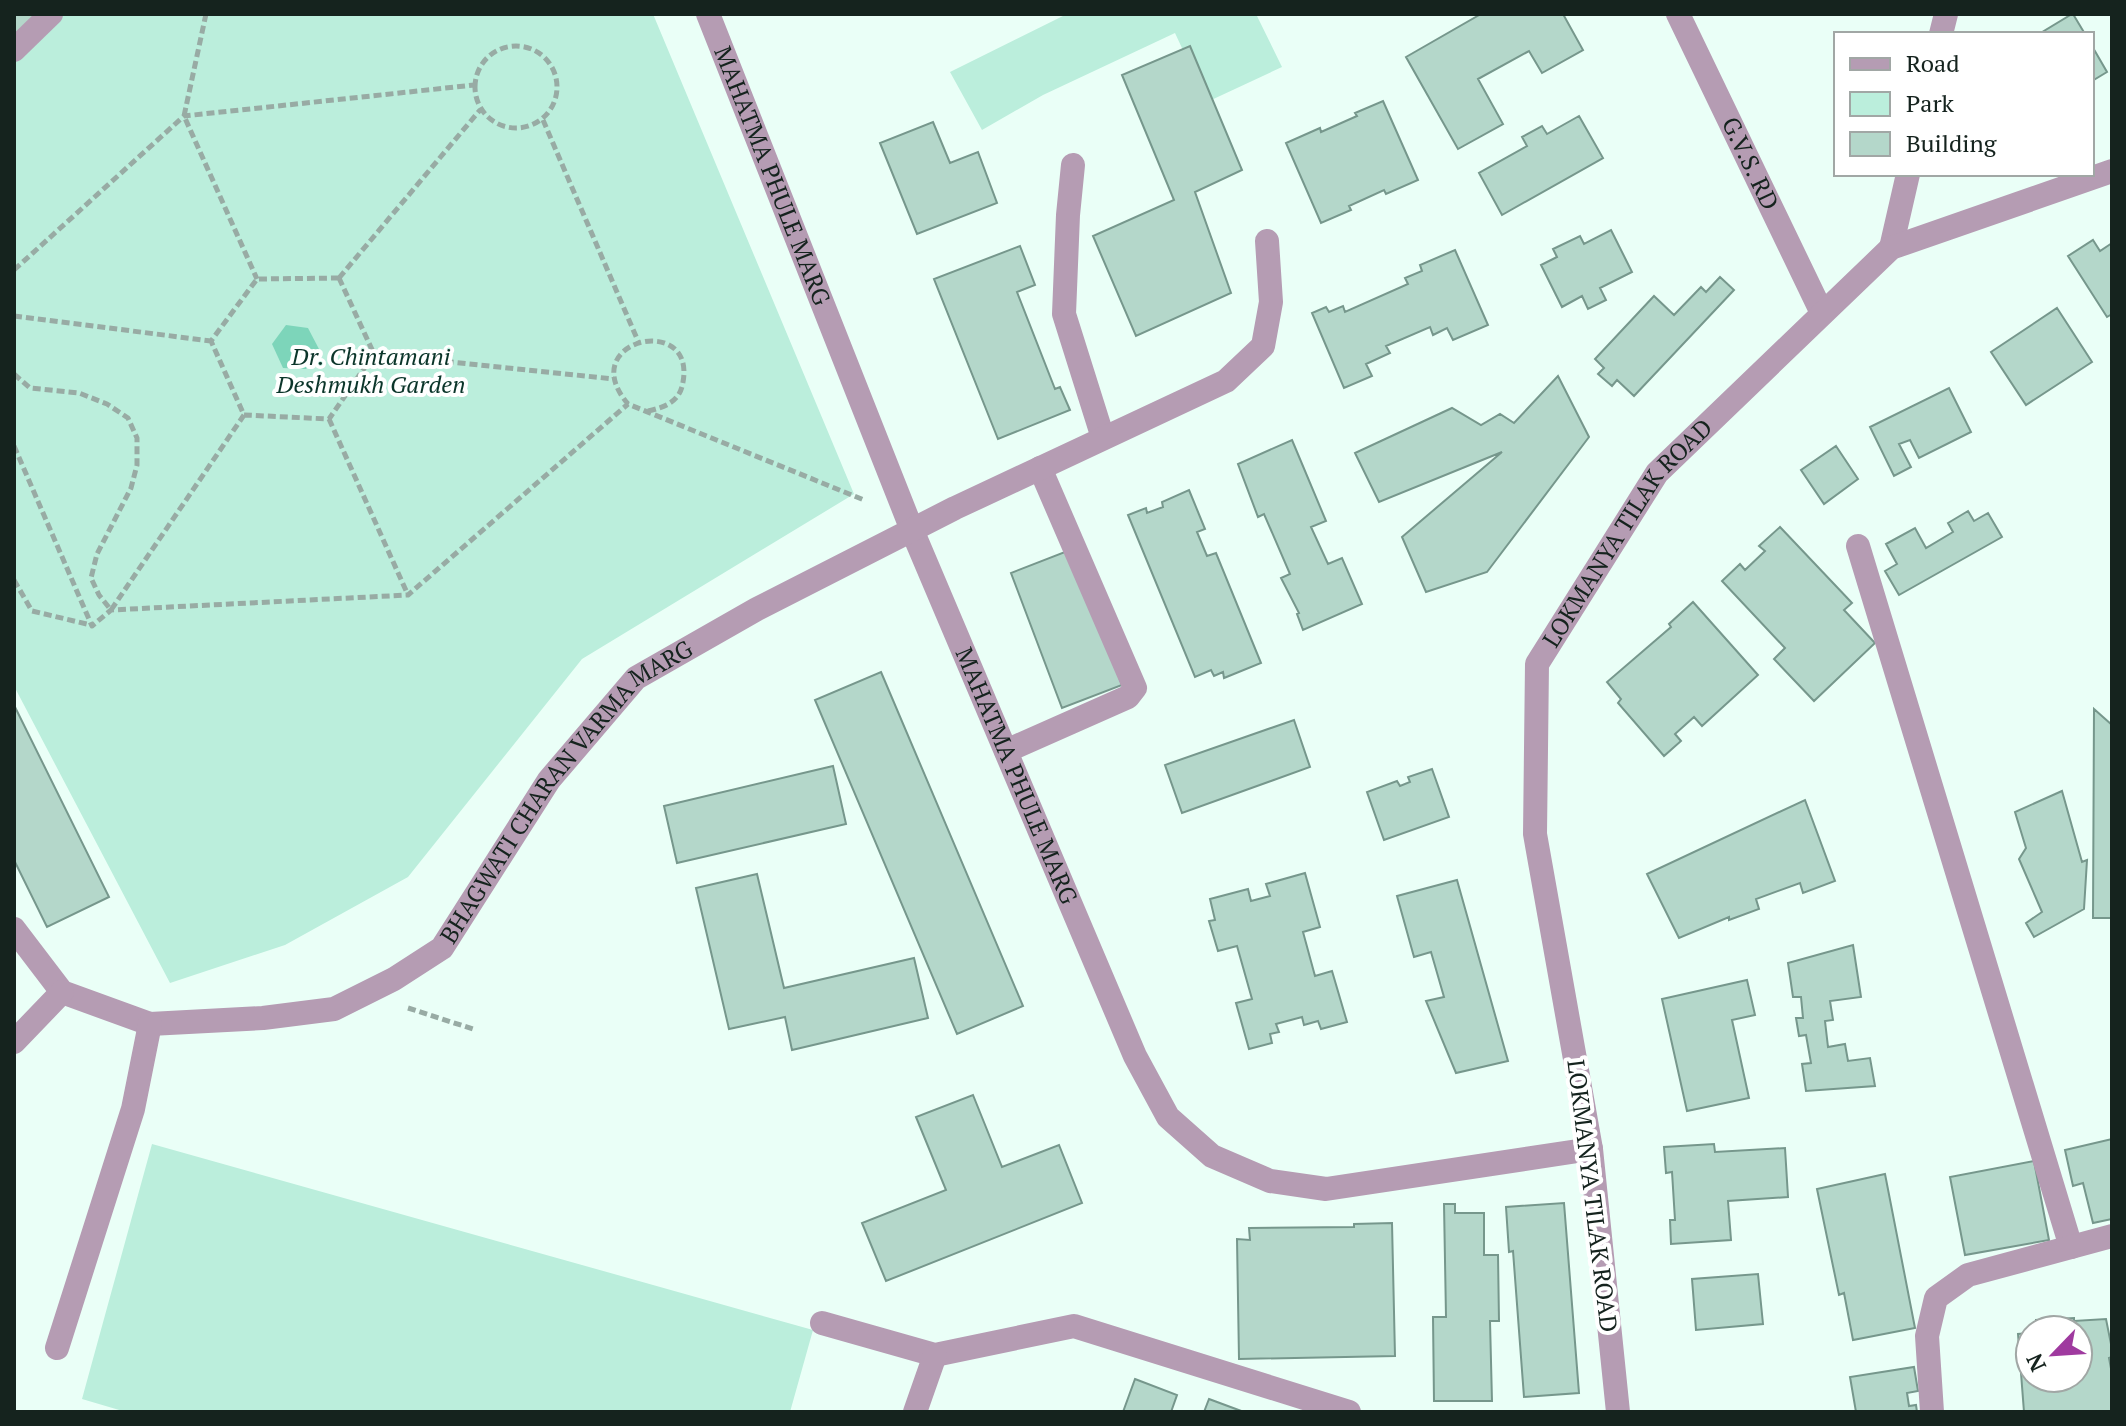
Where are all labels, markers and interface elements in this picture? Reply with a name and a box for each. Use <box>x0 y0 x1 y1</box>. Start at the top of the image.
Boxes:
legend <box>1834 32 2094 176</box>
street label: MAHATMA PHULE MARG <box>707 41 839 310</box>
text: Road <box>1906 47 1960 79</box>
text: Park <box>1906 87 1955 119</box>
street label: G.V.S. RD <box>1715 111 1787 215</box>
text: Building <box>1906 127 1997 159</box>
park label: Dr. Chintamani Deshmukh Garden <box>276 340 465 400</box>
street label: LOKMANYA TILAK ROAD <box>1535 411 1719 653</box>
street label: BHAGWATI CHARAN VARMA MARG <box>432 632 699 949</box>
street label: MAHATMA PHULE MARG <box>949 642 1086 909</box>
street label: LOKMANYA TILAK ROAD <box>1560 1058 1626 1334</box>
north arrow <box>2014 1314 2094 1394</box>
text: N <box>2019 1349 2052 1376</box>

